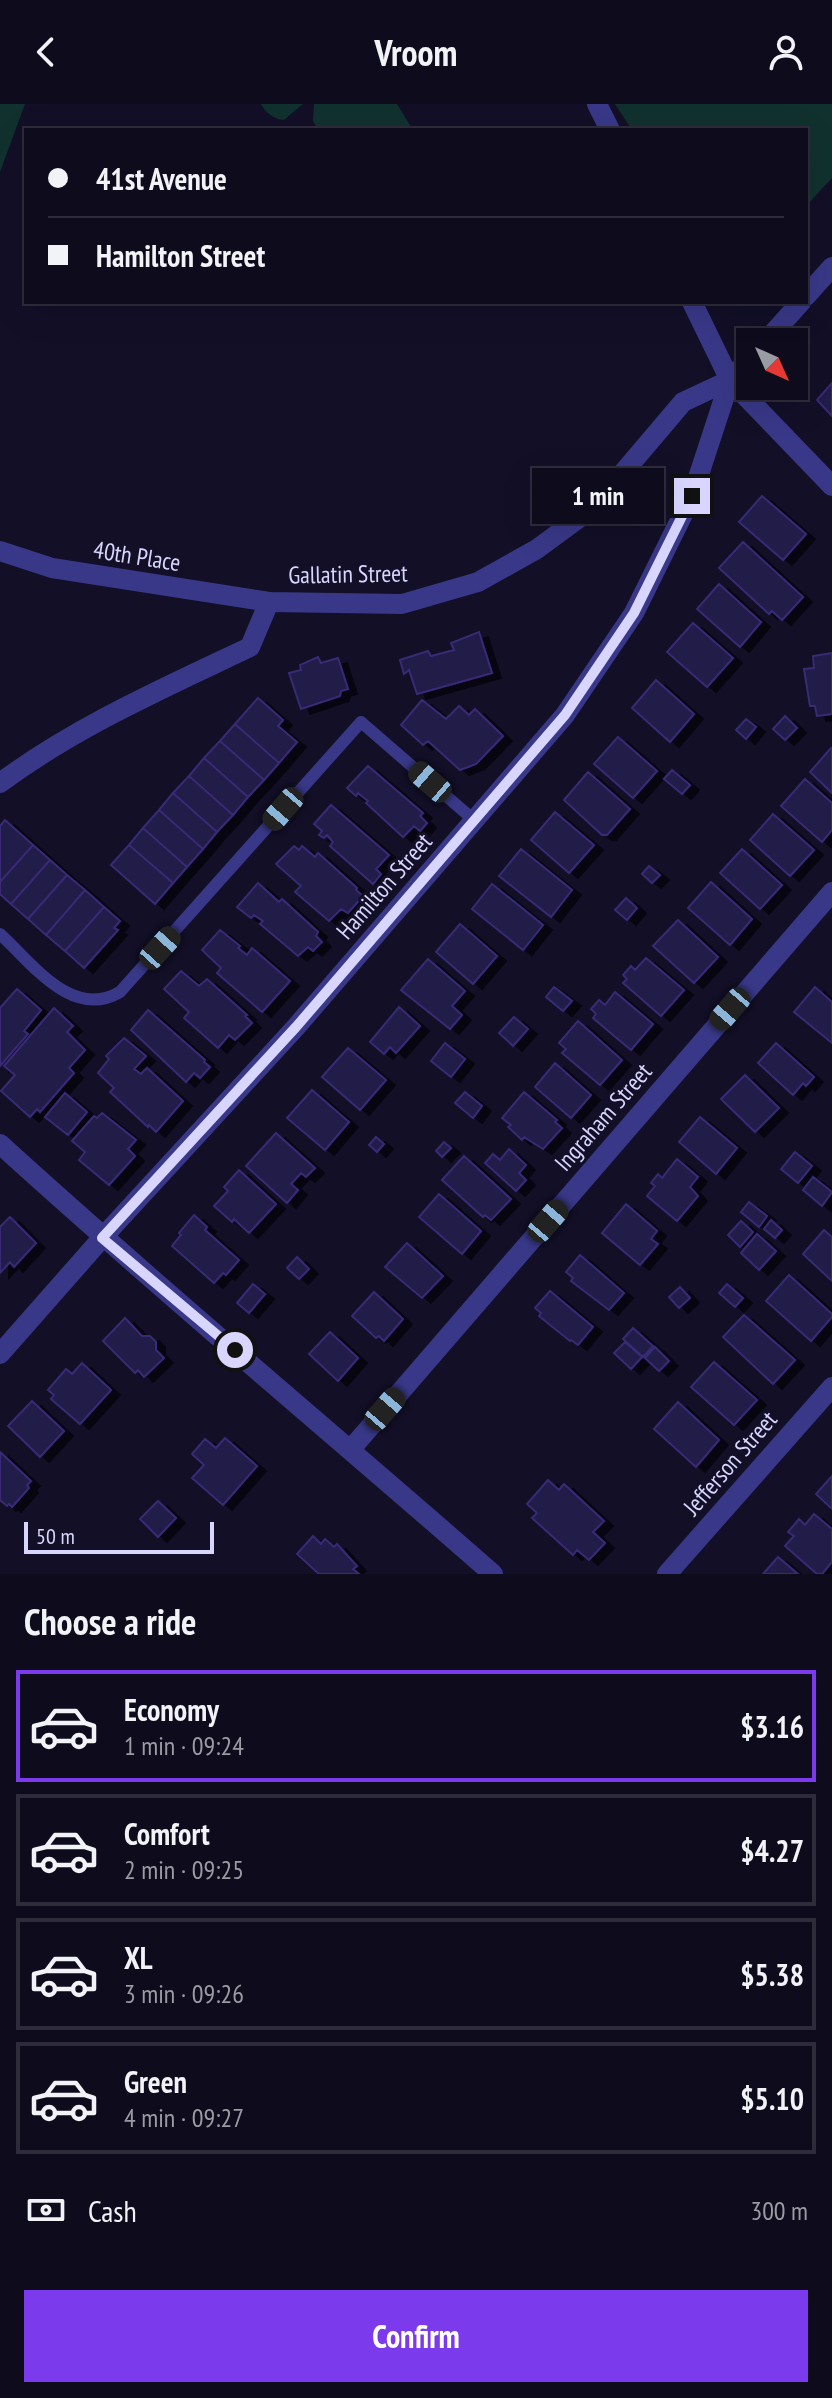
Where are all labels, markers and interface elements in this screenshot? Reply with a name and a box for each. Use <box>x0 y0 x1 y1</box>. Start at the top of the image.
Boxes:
text: Vroom <box>375 29 457 76</box>
icon: back <box>24 30 68 74</box>
icon: person <box>764 30 808 74</box>
text: 41st Avenue <box>96 159 227 198</box>
text: Hamilton Street <box>96 236 265 275</box>
north arrow <box>736 328 808 400</box>
map controls <box>736 328 808 400</box>
callout: 1 min <box>532 468 664 524</box>
route end <box>674 478 710 514</box>
text: 1 min <box>572 479 624 512</box>
street label: 40th Place <box>91 534 183 578</box>
street label: Gallatin Street <box>288 557 408 591</box>
car <box>404 757 456 807</box>
car <box>258 783 308 835</box>
street label: Hamilton Street <box>329 826 439 946</box>
car <box>135 922 185 974</box>
car <box>705 983 755 1035</box>
street label: Ingraham Street <box>548 1056 659 1177</box>
car <box>523 1195 573 1247</box>
route start <box>217 1332 253 1368</box>
car <box>360 1383 410 1435</box>
street label: Jefferson Street <box>676 1404 784 1522</box>
scale bar <box>24 1518 214 1554</box>
text: 50 m <box>36 1522 75 1550</box>
text: Choose a ride <box>24 1598 196 1645</box>
icon: car <box>28 1690 100 1762</box>
text: Economy <box>124 1690 219 1729</box>
text: $3.16 <box>740 1707 804 1746</box>
text: 1 min · 09:24 <box>124 1729 244 1762</box>
icon: car <box>28 1814 100 1886</box>
text: Comfort <box>124 1814 210 1853</box>
text: $4.27 <box>740 1831 804 1870</box>
text: 2 min · 09:25 <box>124 1853 244 1886</box>
icon: car <box>28 1938 100 2010</box>
text: XL <box>124 1938 153 1977</box>
text: $5.38 <box>740 1955 804 1994</box>
text: 3 min · 09:26 <box>124 1977 244 2010</box>
icon: car <box>28 2062 100 2134</box>
text: Green <box>124 2062 187 2101</box>
text: $5.10 <box>740 2079 804 2118</box>
text: 4 min · 09:27 <box>124 2101 244 2134</box>
icon: cash <box>24 2188 68 2232</box>
text: Cash <box>88 2191 137 2230</box>
text: 300 m <box>750 2194 808 2227</box>
button: Confirm <box>24 2290 808 2382</box>

